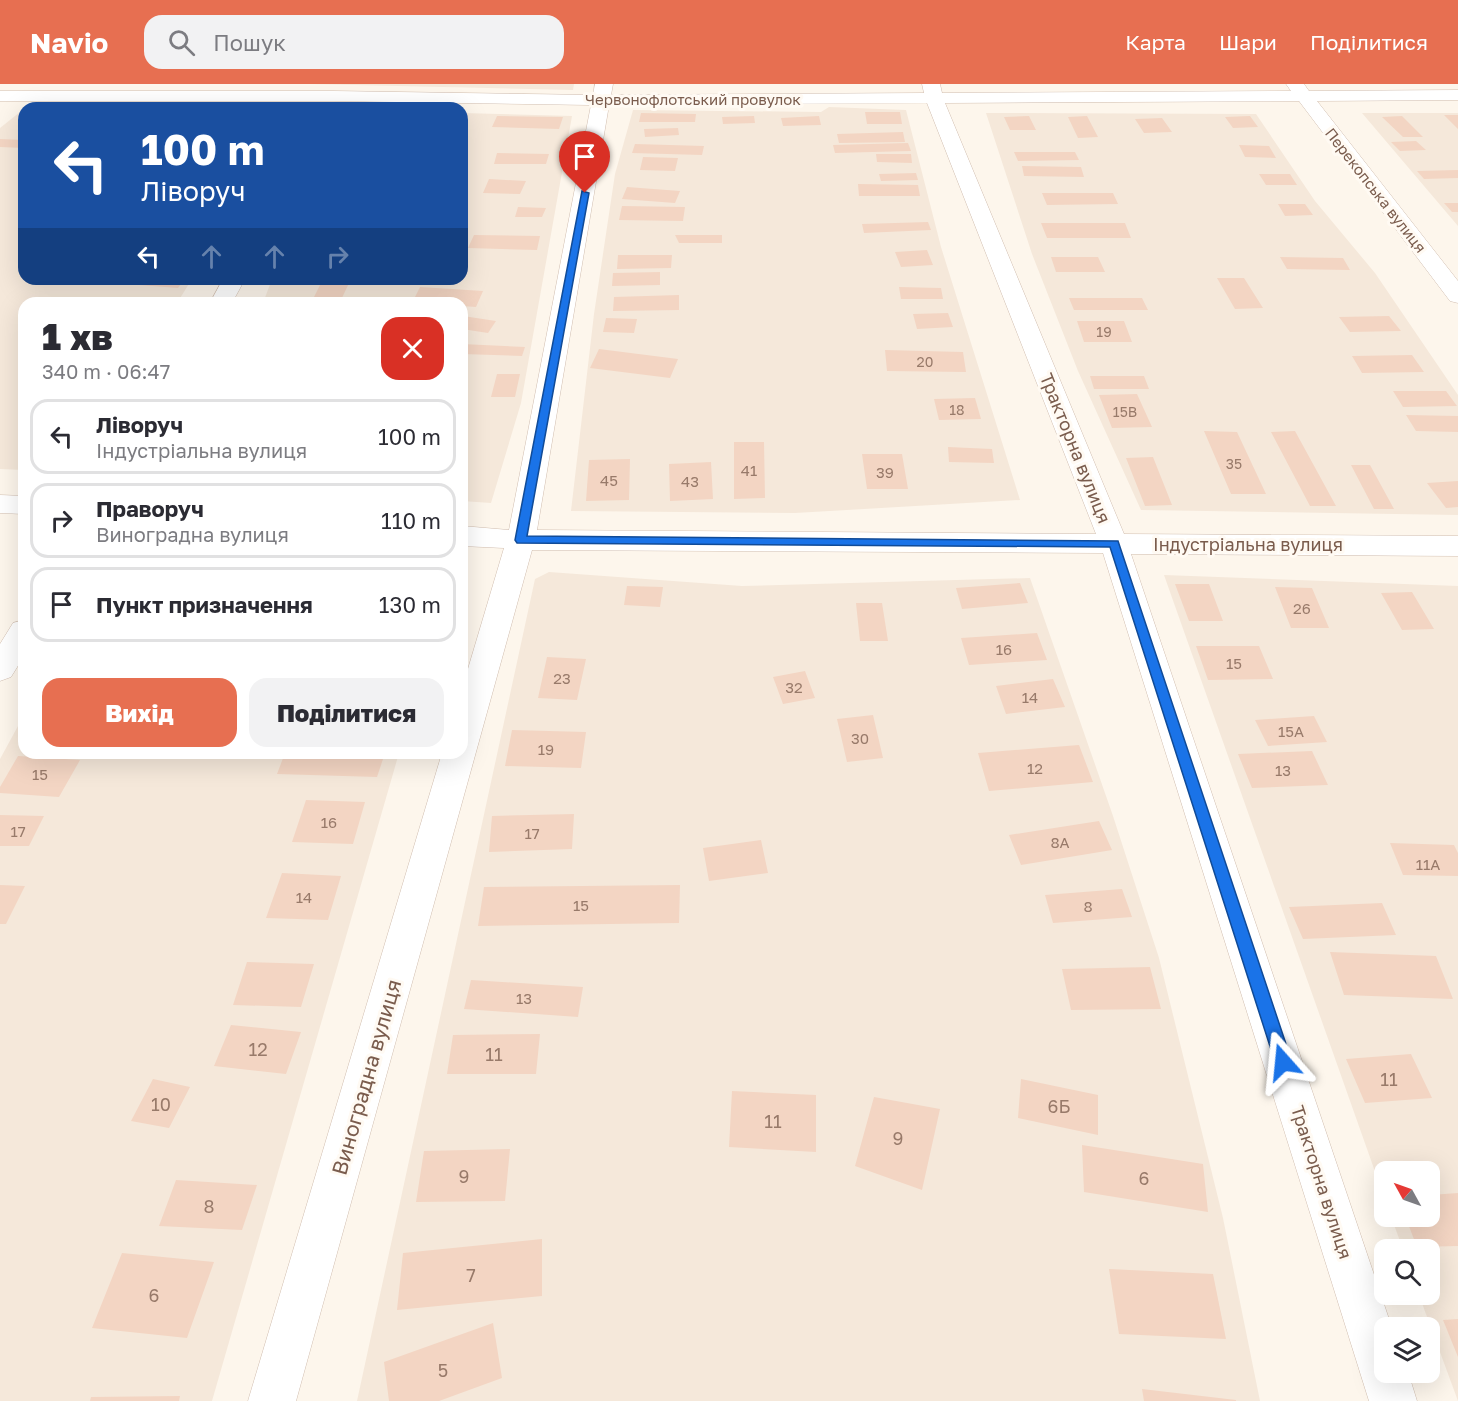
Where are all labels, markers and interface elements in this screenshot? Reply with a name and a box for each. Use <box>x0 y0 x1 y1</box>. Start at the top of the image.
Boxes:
search box <box>144 15 564 69</box>
text: Navio <box>30 26 108 59</box>
icon: search <box>165 26 198 59</box>
text: Пошук <box>213 29 286 56</box>
text: Карта <box>1125 29 1186 55</box>
text: Шари <box>1219 29 1277 55</box>
text: Поділитися <box>1310 29 1428 55</box>
street label: Червонофлотський провулок <box>585 90 801 108</box>
text: 100 m <box>141 124 264 174</box>
street label: Перекопська вулиця <box>1322 124 1430 256</box>
icon: left <box>42 126 120 204</box>
pin <box>559 131 610 193</box>
icon: arrive <box>568 140 601 173</box>
text: Ліворуч <box>141 175 245 207</box>
icon: left <box>132 240 165 273</box>
icon: ahead <box>195 240 228 273</box>
icon: ahead <box>258 240 291 273</box>
icon: right <box>321 240 354 273</box>
text: 1 хв <box>42 315 113 358</box>
button: close <box>381 317 444 380</box>
house number: 19 <box>1096 323 1112 340</box>
house number: 20 <box>917 353 933 370</box>
text: 340 m · 06:47 <box>42 359 170 383</box>
street label: Тракторна вулиця <box>1036 370 1116 526</box>
house number: 18 <box>949 401 965 418</box>
house number: 15В <box>1113 403 1137 420</box>
text: Ліворуч <box>96 411 183 438</box>
icon: left <box>45 420 78 453</box>
text: 100 m <box>378 423 441 450</box>
text: Індустріальна вулиця <box>96 438 307 462</box>
house number: 35 <box>1226 455 1242 472</box>
house number: 41 <box>741 461 757 479</box>
house number: 39 <box>876 463 894 481</box>
house number: 45 <box>600 471 618 489</box>
house number: 43 <box>681 472 699 490</box>
text: Праворуч <box>96 495 204 522</box>
icon: right <box>45 504 78 537</box>
text: 110 m <box>381 507 441 534</box>
text: Виноградна вулиця <box>96 522 289 546</box>
street label: Індустріальна вулиця <box>1153 533 1343 555</box>
icon: arrive <box>45 588 78 621</box>
text: Пункт призначення <box>96 591 313 618</box>
text: 130 m <box>379 591 441 618</box>
house number: 26 <box>1293 599 1311 617</box>
house number: 16 <box>996 640 1012 658</box>
house number: 15 <box>1226 654 1242 672</box>
house number: 23 <box>553 669 571 687</box>
button: Вихід <box>42 678 237 747</box>
button: Поділитися <box>249 678 444 747</box>
house number: 32 <box>785 678 803 696</box>
house number: 14 <box>1022 688 1038 706</box>
house number: 15А <box>1278 722 1304 740</box>
house number: 30 <box>851 729 869 747</box>
house number: 19 <box>538 740 554 758</box>
house number: 12 <box>1027 759 1043 777</box>
house number: 13 <box>1275 761 1291 779</box>
house number: 15 <box>32 765 48 783</box>
house number: 16 <box>321 813 337 831</box>
house number: 17 <box>10 822 26 840</box>
house number: 17 <box>524 824 540 842</box>
house number: 8А <box>1050 833 1070 851</box>
house number: 11А <box>1416 855 1440 873</box>
house number: 14 <box>296 888 312 906</box>
house number: 15 <box>573 896 589 914</box>
house number: 8 <box>1083 897 1093 915</box>
street label: Виноградна вулиця <box>326 976 406 1178</box>
house number: 13 <box>516 989 532 1007</box>
position arrow <box>1251 1030 1315 1094</box>
house number: 12 <box>248 1038 268 1060</box>
house number: 11 <box>485 1043 503 1065</box>
house number: 11 <box>1380 1068 1398 1090</box>
house number: 10 <box>151 1093 171 1115</box>
house number: 6Б <box>1048 1095 1070 1117</box>
street label: Тракторна вулиця <box>1287 1103 1357 1261</box>
house number: 11 <box>764 1110 782 1132</box>
house number: 9 <box>893 1127 903 1149</box>
north arrow <box>1374 1161 1440 1227</box>
map controls <box>1374 1161 1440 1383</box>
house number: 9 <box>459 1165 469 1187</box>
house number: 6 <box>1139 1167 1149 1189</box>
house number: 8 <box>204 1195 214 1217</box>
button: search <box>1374 1239 1440 1305</box>
house number: 7 <box>466 1264 476 1286</box>
house number: 6 <box>149 1284 159 1306</box>
button: layers <box>1374 1317 1440 1383</box>
house number: 5 <box>438 1359 448 1381</box>

